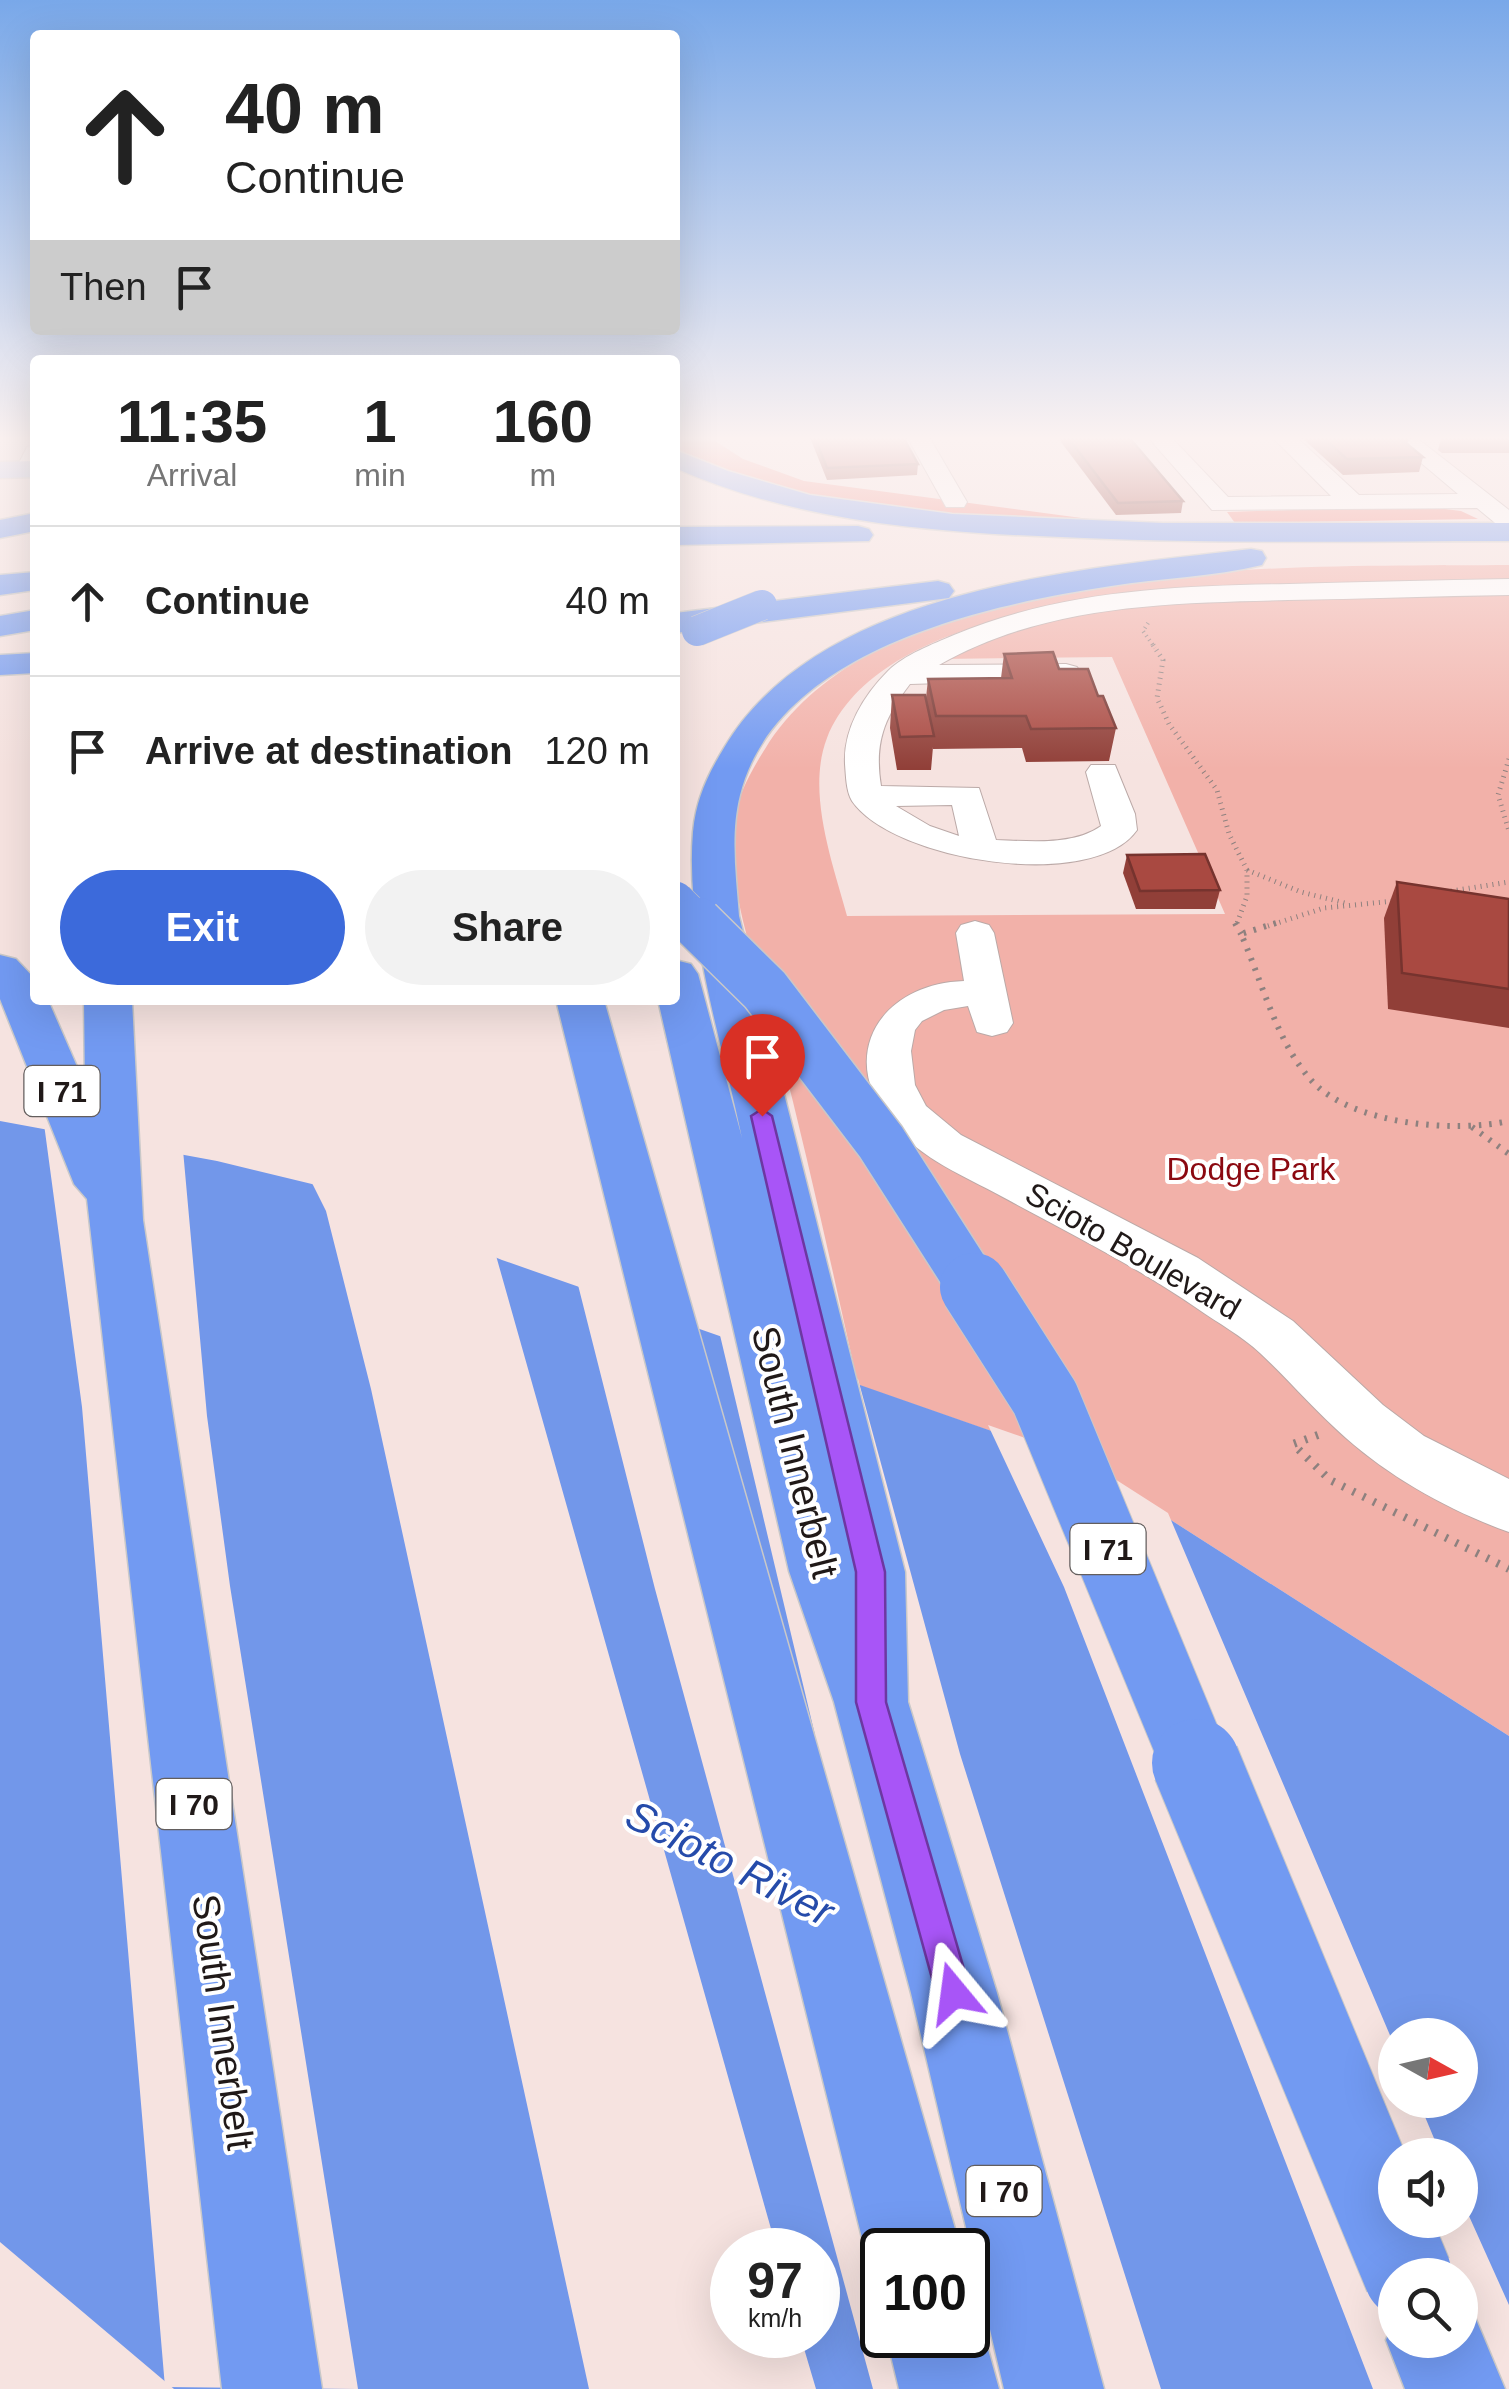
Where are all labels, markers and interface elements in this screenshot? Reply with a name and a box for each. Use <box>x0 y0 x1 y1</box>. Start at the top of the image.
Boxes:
icon: ahead <box>60 70 190 200</box>
text: 40 m <box>225 70 385 148</box>
text: Continue <box>225 152 405 203</box>
icon: arrive <box>167 260 222 315</box>
text: Then <box>60 266 147 308</box>
text: 11:35 <box>117 388 267 455</box>
text: 1 <box>363 388 397 455</box>
text: 160 <box>493 388 593 455</box>
text: Arrival <box>147 457 237 493</box>
text: min <box>354 457 406 493</box>
text: m <box>530 457 556 493</box>
icon: ahead <box>60 574 115 629</box>
text: Continue <box>145 580 310 622</box>
text: 40 m <box>566 580 650 622</box>
icon: arrive <box>60 724 115 779</box>
text: Arrive at destination <box>145 730 512 772</box>
text: 120 m <box>544 730 650 772</box>
button: Exit <box>60 870 345 985</box>
button: Share <box>365 870 650 985</box>
pin <box>720 1014 805 1117</box>
icon: arrive <box>735 1029 790 1084</box>
road number: I 71 <box>24 1066 100 1116</box>
park label: Dodge Park <box>1167 1151 1336 1187</box>
street label: Scioto Boulevard <box>1019 1175 1247 1327</box>
street label: South Innerbelt <box>743 1322 847 1583</box>
road number: I 71 <box>1070 1524 1146 1574</box>
road number: I 70 <box>156 1779 232 1829</box>
water label: Scioto River <box>618 1791 843 1936</box>
street label: South Innerbelt <box>184 1891 262 2153</box>
position arrow <box>902 1941 1006 2045</box>
north arrow <box>1378 2018 1478 2118</box>
map controls <box>1378 2018 1478 2358</box>
button: sound <box>1378 2138 1478 2238</box>
road number: I 70 <box>966 2166 1042 2216</box>
speed limit sign: 100 <box>860 2228 990 2358</box>
text: 97 <box>747 2253 803 2309</box>
button: search <box>1378 2258 1478 2358</box>
text: km/h <box>748 2304 802 2332</box>

